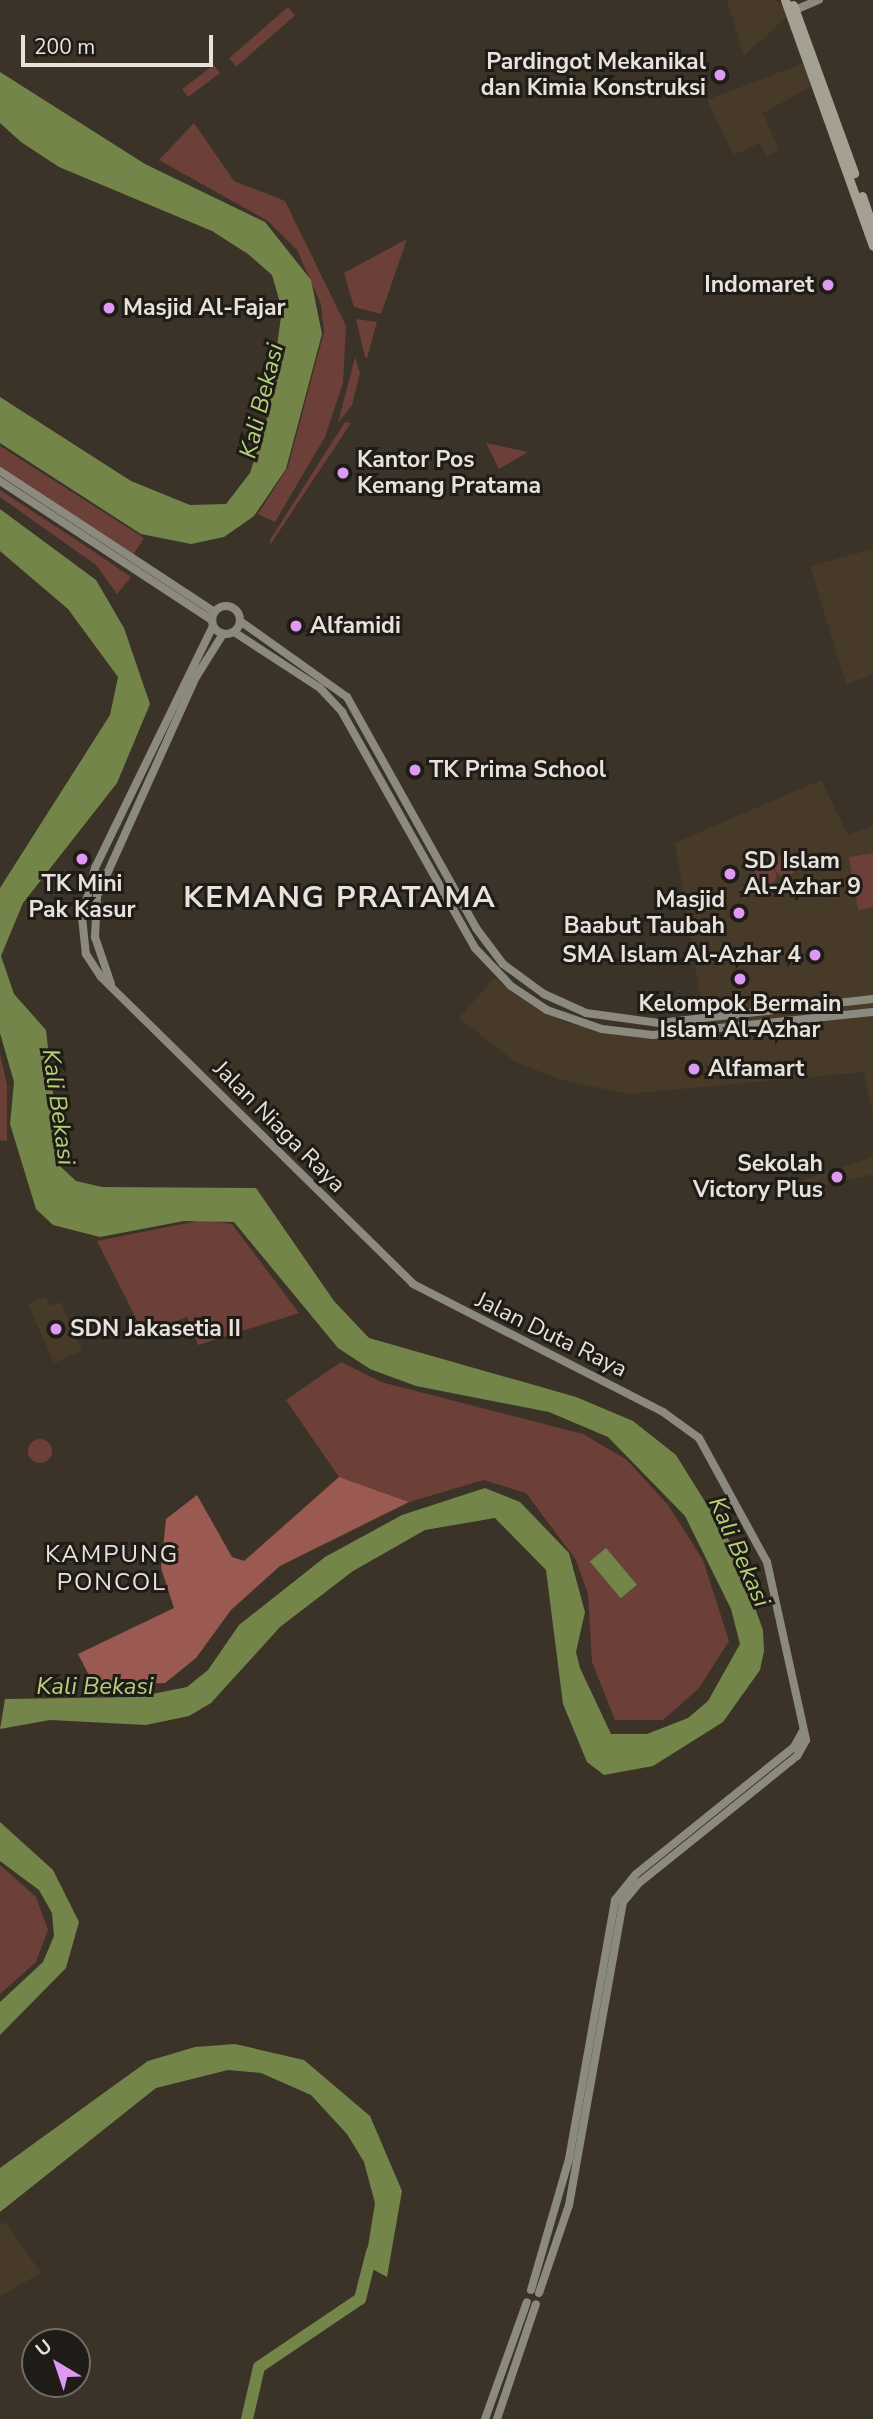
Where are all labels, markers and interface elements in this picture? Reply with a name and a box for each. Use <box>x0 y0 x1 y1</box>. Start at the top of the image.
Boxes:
scale bar <box>24 21 217 65</box>
text: 200 m <box>34 33 95 61</box>
place label: Pardingot Mekanikal dan Kimia Konstruksi <box>481 48 706 102</box>
marker: Pardingot Mekanikal dan Kimia Konstruksi <box>712 67 728 83</box>
place label: Indomaret <box>704 271 814 299</box>
marker: Indomaret <box>820 277 836 293</box>
place label: Masjid Al-Fajar <box>123 294 286 322</box>
marker: Masjid Al-Fajar <box>101 300 117 316</box>
water label: Kali Bekasi <box>234 341 290 461</box>
place label: Kantor Pos Kemang Pratama <box>357 446 541 500</box>
marker: Kantor Pos Kemang Pratama <box>335 465 351 481</box>
place label: Alfamidi <box>310 612 401 640</box>
marker: Alfamidi <box>288 618 304 634</box>
place label: TK Prima School <box>429 756 606 784</box>
marker: TK Prima School <box>407 762 423 778</box>
place label: SD Islam Al-Azhar 9 <box>744 847 861 901</box>
marker: TK Mini Pak Kasur <box>74 851 90 867</box>
marker: SD Islam Al-Azhar 9 <box>722 866 738 882</box>
place label: TK Mini Pak Kasur <box>29 870 135 924</box>
district label: KEMANG PRATAMA <box>185 880 495 916</box>
place label: Masjid Baabut Taubah <box>564 886 725 940</box>
marker: Masjid Baabut Taubah <box>731 905 747 921</box>
place label: SMA Islam Al-Azhar 4 <box>562 941 801 969</box>
marker: SMA Islam Al-Azhar 4 <box>807 947 823 963</box>
marker: Kelompok Bermain Islam Al-Azhar <box>732 971 748 987</box>
place label: Kelompok Bermain Islam Al-Azhar <box>638 990 842 1044</box>
water label: Kali Bekasi <box>36 1047 80 1167</box>
street label: Jalan Niaga Raya <box>207 1055 351 1199</box>
place label: Alfamart <box>708 1055 804 1083</box>
marker: Alfamart <box>686 1061 702 1077</box>
place label: Sekolah Victory Plus <box>693 1150 823 1204</box>
marker: Sekolah Victory Plus <box>829 1169 845 1185</box>
street label: Jalan Duta Raya <box>471 1286 631 1384</box>
place label: SDN Jakasetia II <box>70 1315 241 1343</box>
marker: SDN Jakasetia II <box>48 1321 64 1337</box>
water label: Kali Bekasi <box>702 1493 776 1611</box>
district label: KAMPUNG PONCOL <box>46 1541 178 1597</box>
water label: Kali Bekasi <box>36 1673 154 1701</box>
north arrow <box>21 2328 91 2398</box>
text: U <box>30 2334 58 2363</box>

